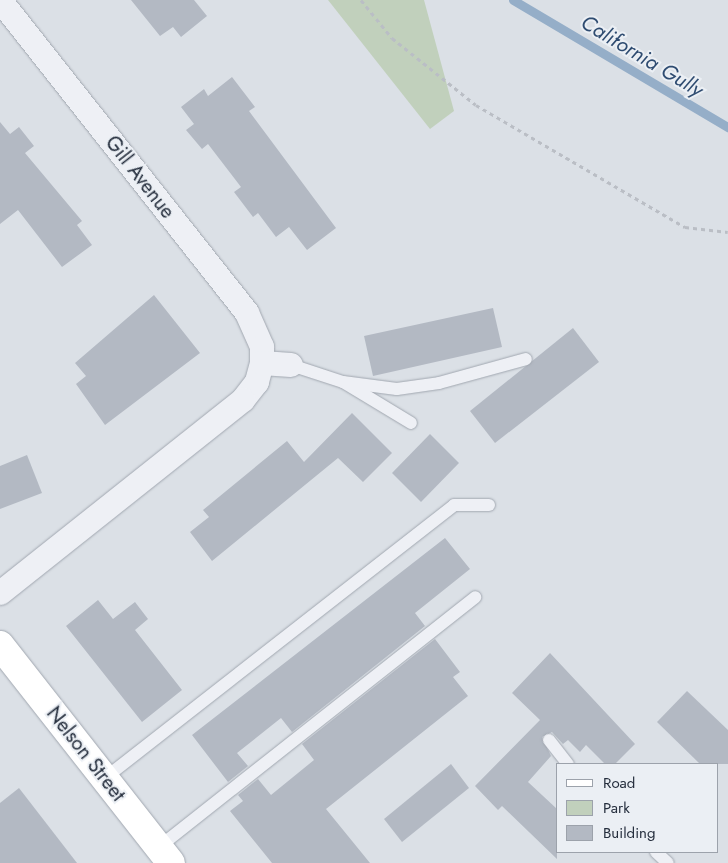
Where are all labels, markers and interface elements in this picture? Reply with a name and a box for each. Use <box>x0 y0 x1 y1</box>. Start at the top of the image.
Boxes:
water label: California Gully <box>576 10 708 102</box>
street label: Gill Avenue <box>100 131 180 223</box>
street label: Nelson Street <box>42 702 130 806</box>
legend <box>556 763 718 853</box>
text: Road <box>603 772 635 794</box>
text: Park <box>603 797 630 819</box>
text: Building <box>603 822 655 844</box>

